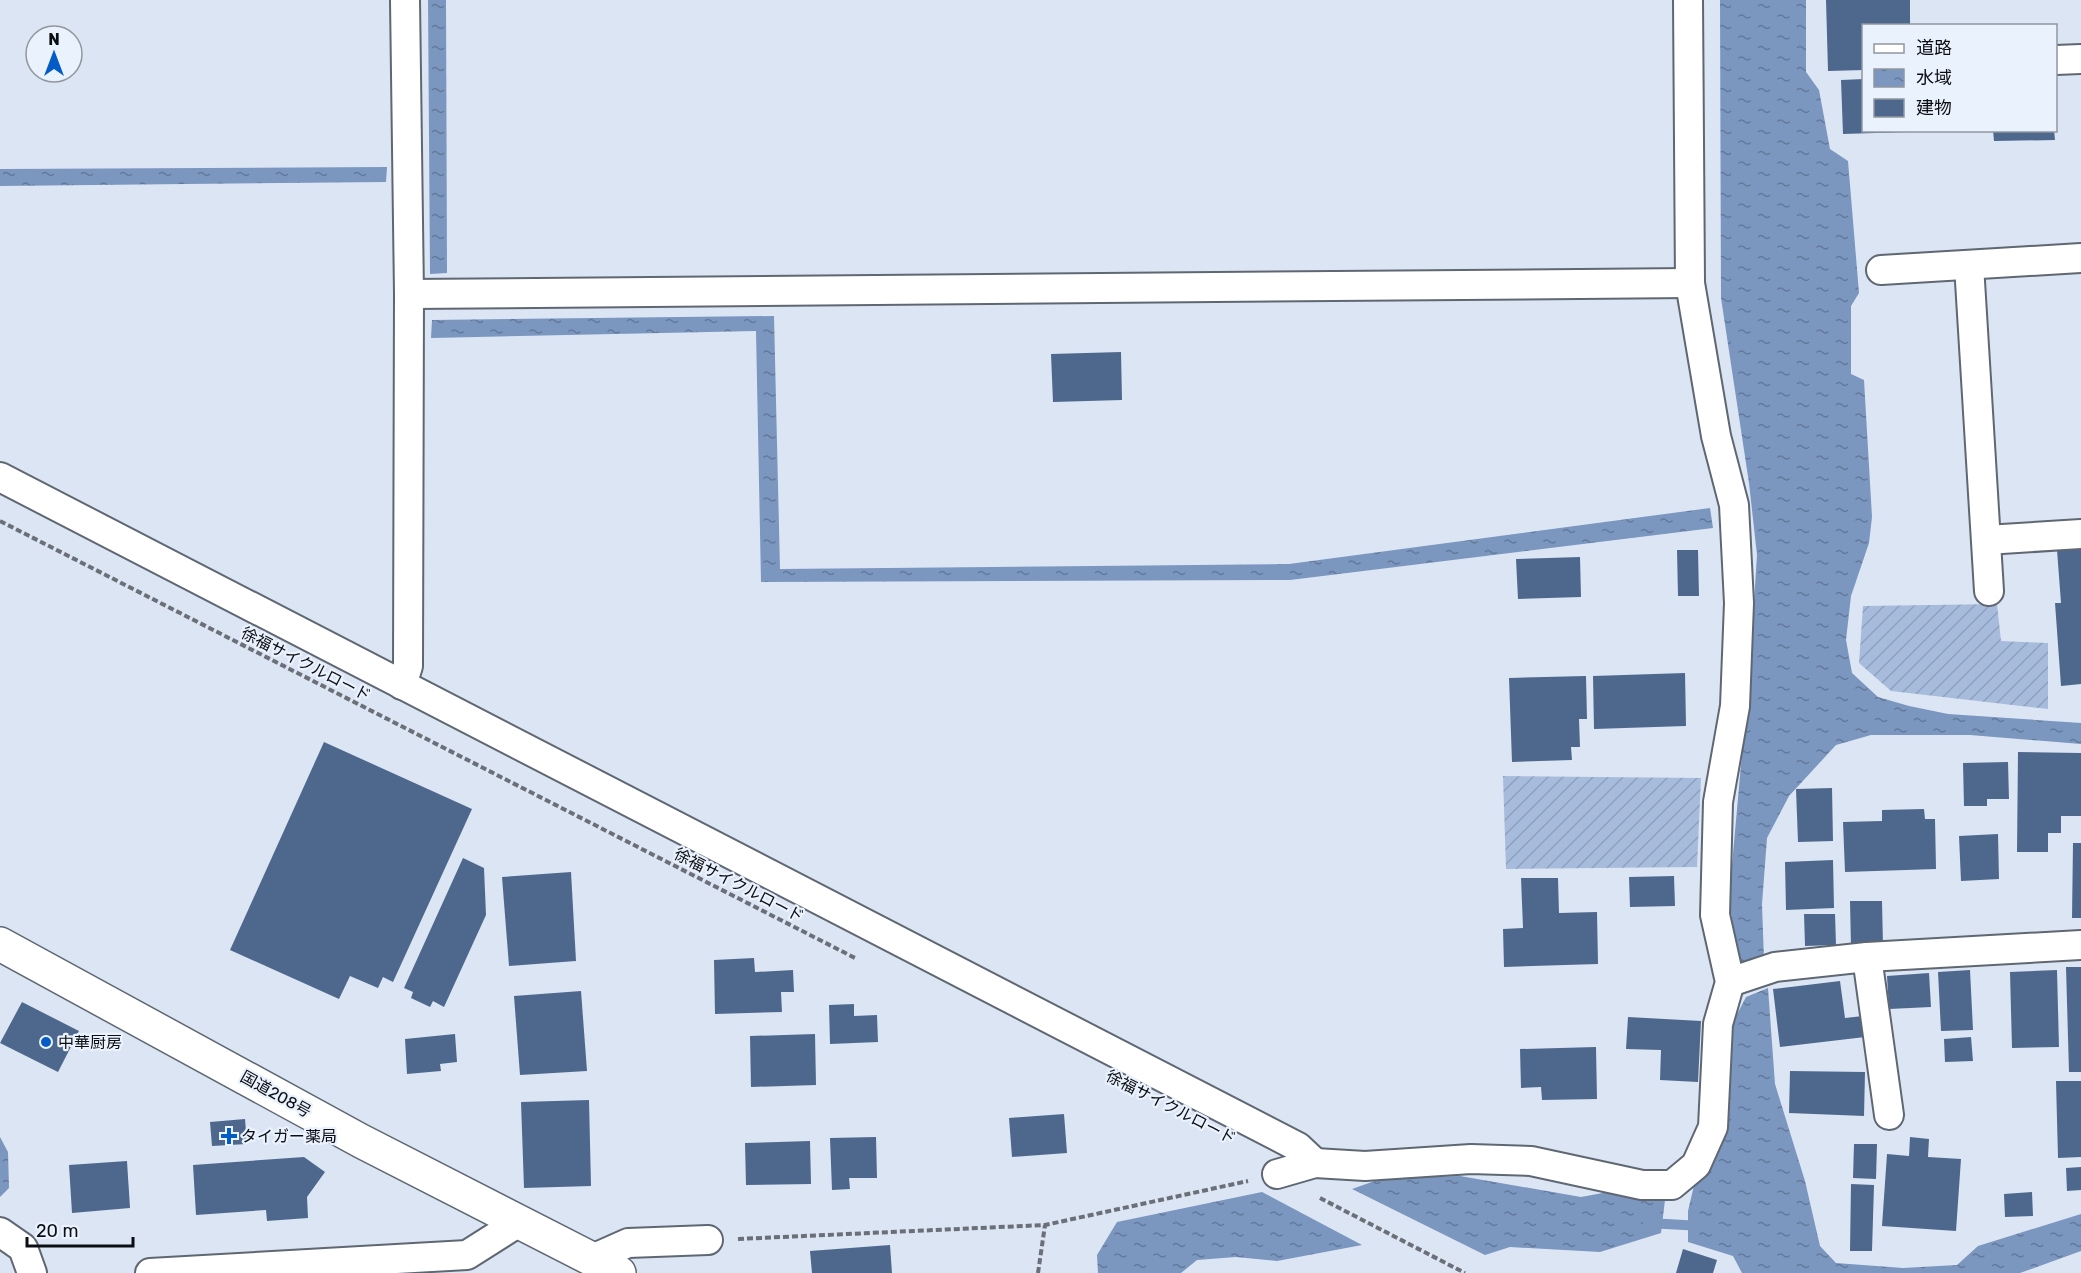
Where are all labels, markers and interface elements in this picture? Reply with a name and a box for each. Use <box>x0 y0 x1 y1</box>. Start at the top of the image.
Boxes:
north arrow <box>24 24 84 84</box>
legend <box>1862 24 2057 132</box>
text: N <box>48 30 60 49</box>
text: 道路 <box>1916 37 1952 59</box>
text: 水域 <box>1916 67 1952 89</box>
text: 建物 <box>1916 97 1952 119</box>
street label: 徐福サイクルロード <box>238 623 374 705</box>
street label: 徐福サイクルロード <box>671 844 807 926</box>
place label: 中華厨房 <box>58 1033 122 1052</box>
marker: 中華厨房 <box>39 1035 53 1049</box>
street label: 徐福サイクルロード <box>1103 1066 1239 1148</box>
street label: 国道208号 <box>237 1067 315 1121</box>
place label: タイガー薬局 <box>241 1127 337 1146</box>
marker: タイガー薬局 <box>222 1129 236 1143</box>
scale bar <box>27 1210 134 1248</box>
text: 20 m <box>36 1220 78 1242</box>

